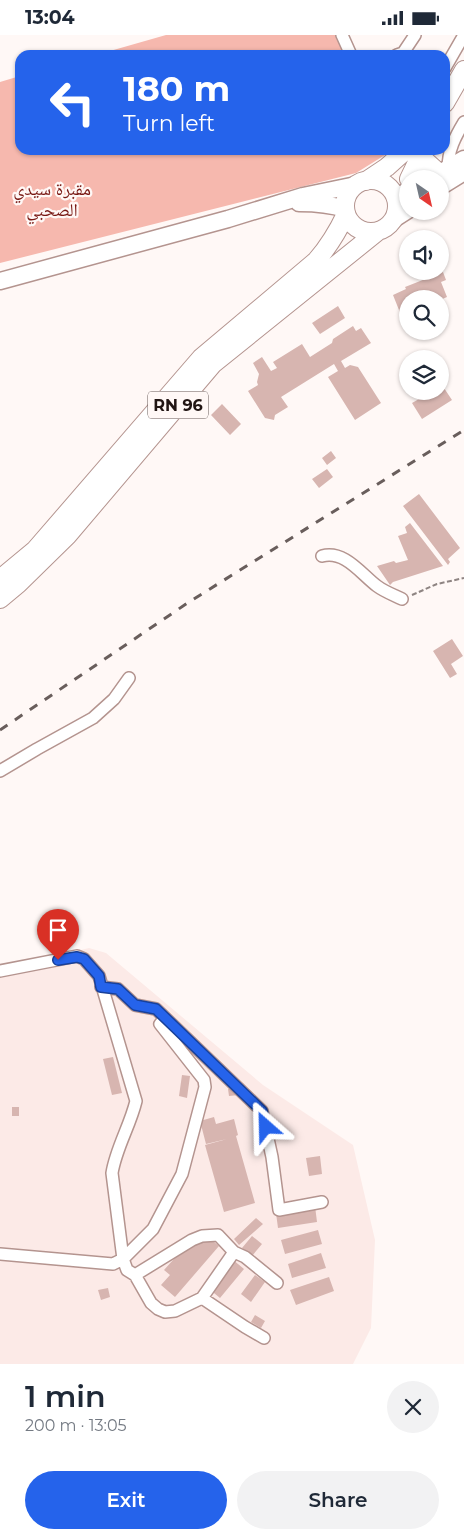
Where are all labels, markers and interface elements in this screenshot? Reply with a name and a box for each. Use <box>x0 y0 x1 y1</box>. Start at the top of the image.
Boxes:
text: 13:04 <box>25 6 75 29</box>
text: 180 m <box>123 67 230 110</box>
icon: left <box>40 70 105 135</box>
text: Turn left <box>123 110 215 137</box>
north arrow <box>399 170 449 220</box>
map controls <box>399 170 449 400</box>
park label: مقبرة سيدي الصحبي <box>13 178 91 225</box>
button: sound <box>399 230 449 280</box>
button: search <box>399 290 449 340</box>
button: layers <box>399 350 449 400</box>
road number: RN 96 <box>148 391 208 419</box>
pin <box>37 909 79 960</box>
icon: arrive <box>44 916 72 944</box>
position arrow <box>239 1100 291 1152</box>
text: 1 min <box>25 1378 106 1415</box>
button: close <box>387 1381 439 1433</box>
text: 200 m · 13:05 <box>25 1416 127 1435</box>
button: Exit <box>25 1471 227 1529</box>
button: Share <box>237 1471 439 1529</box>

